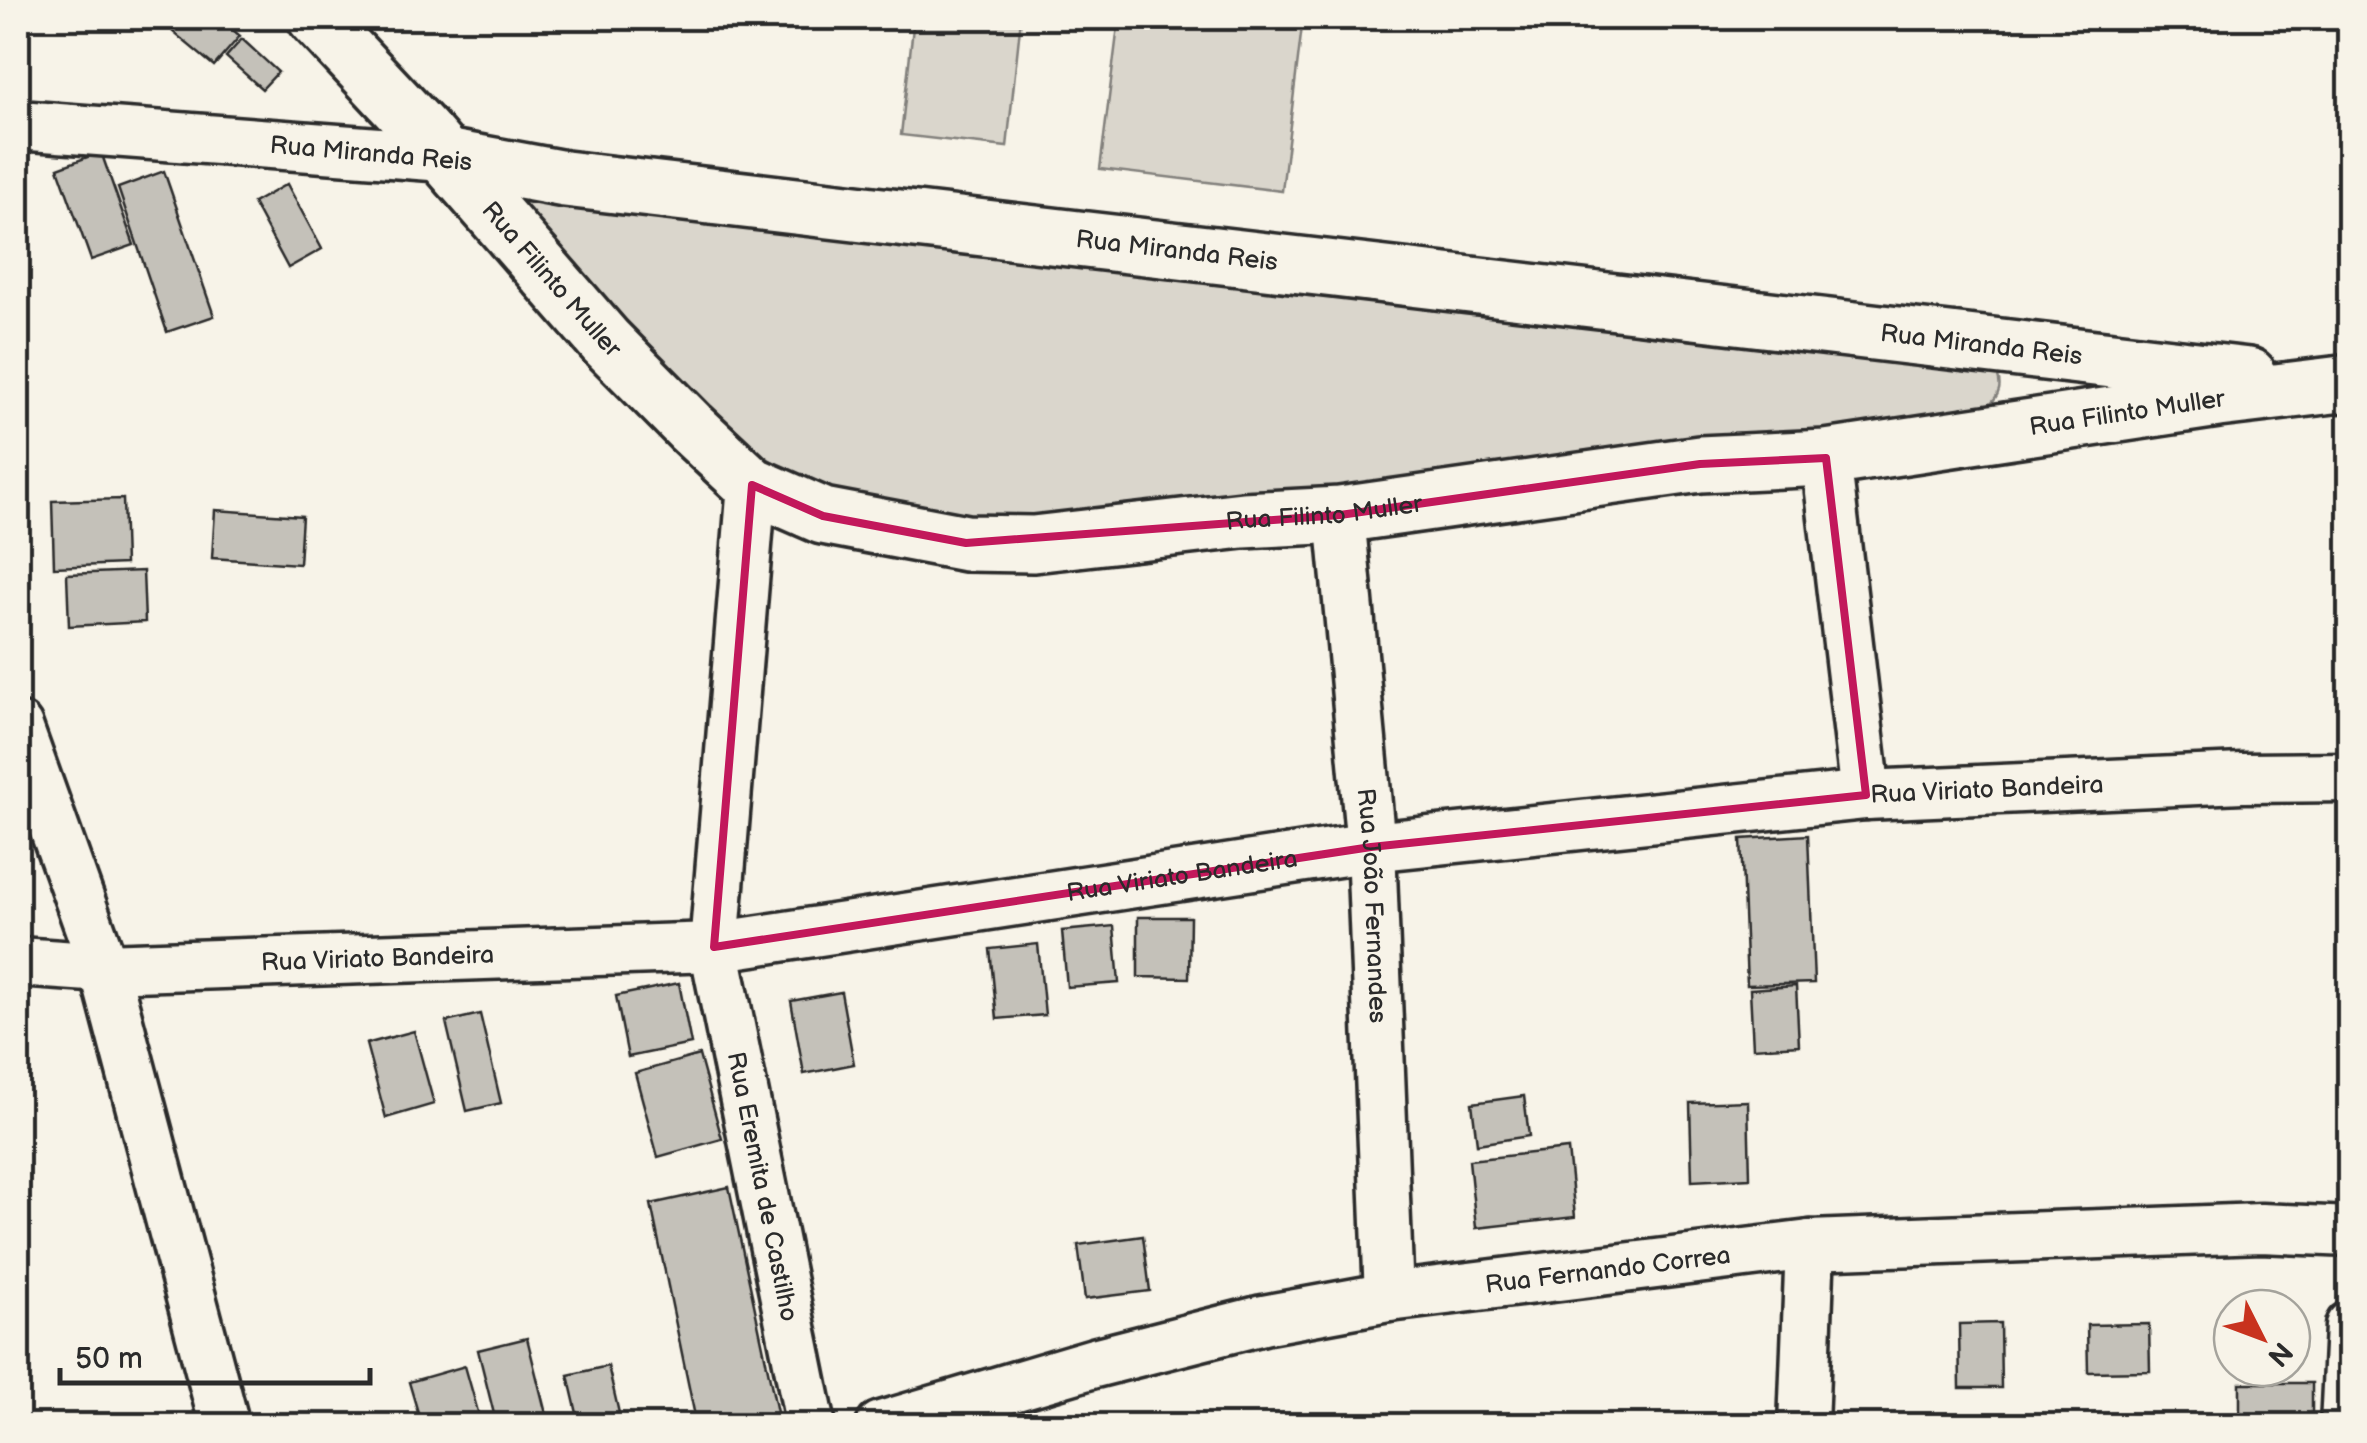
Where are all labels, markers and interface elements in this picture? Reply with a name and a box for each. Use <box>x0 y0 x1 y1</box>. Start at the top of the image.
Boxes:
street label: Rua Miranda Reis <box>269 130 473 178</box>
street label: Rua Filinto Muller <box>475 195 629 365</box>
street label: Rua Miranda Reis <box>1074 223 1279 278</box>
street label: Rua Miranda Reis <box>1879 318 2084 372</box>
street label: Rua Filinto Muller <box>2027 383 2227 443</box>
street label: Rua Filinto Muller <box>1224 488 1425 537</box>
street label: Rua Viriato Bandeira <box>1870 769 2104 810</box>
street label: Rua João Fernandes <box>1350 787 1394 1024</box>
street label: Rua Viriato Bandeira <box>1064 843 1300 909</box>
street label: Rua Viriato Bandeira <box>261 939 495 978</box>
street label: Rua Eremita de Castilho <box>720 1049 805 1324</box>
street label: Rua Fernando Correa <box>1483 1239 1732 1300</box>
north arrow <box>2212 1288 2312 1388</box>
scale bar <box>60 1323 370 1385</box>
text: N <box>2260 1335 2299 1373</box>
text: 50 m <box>75 1341 143 1377</box>

